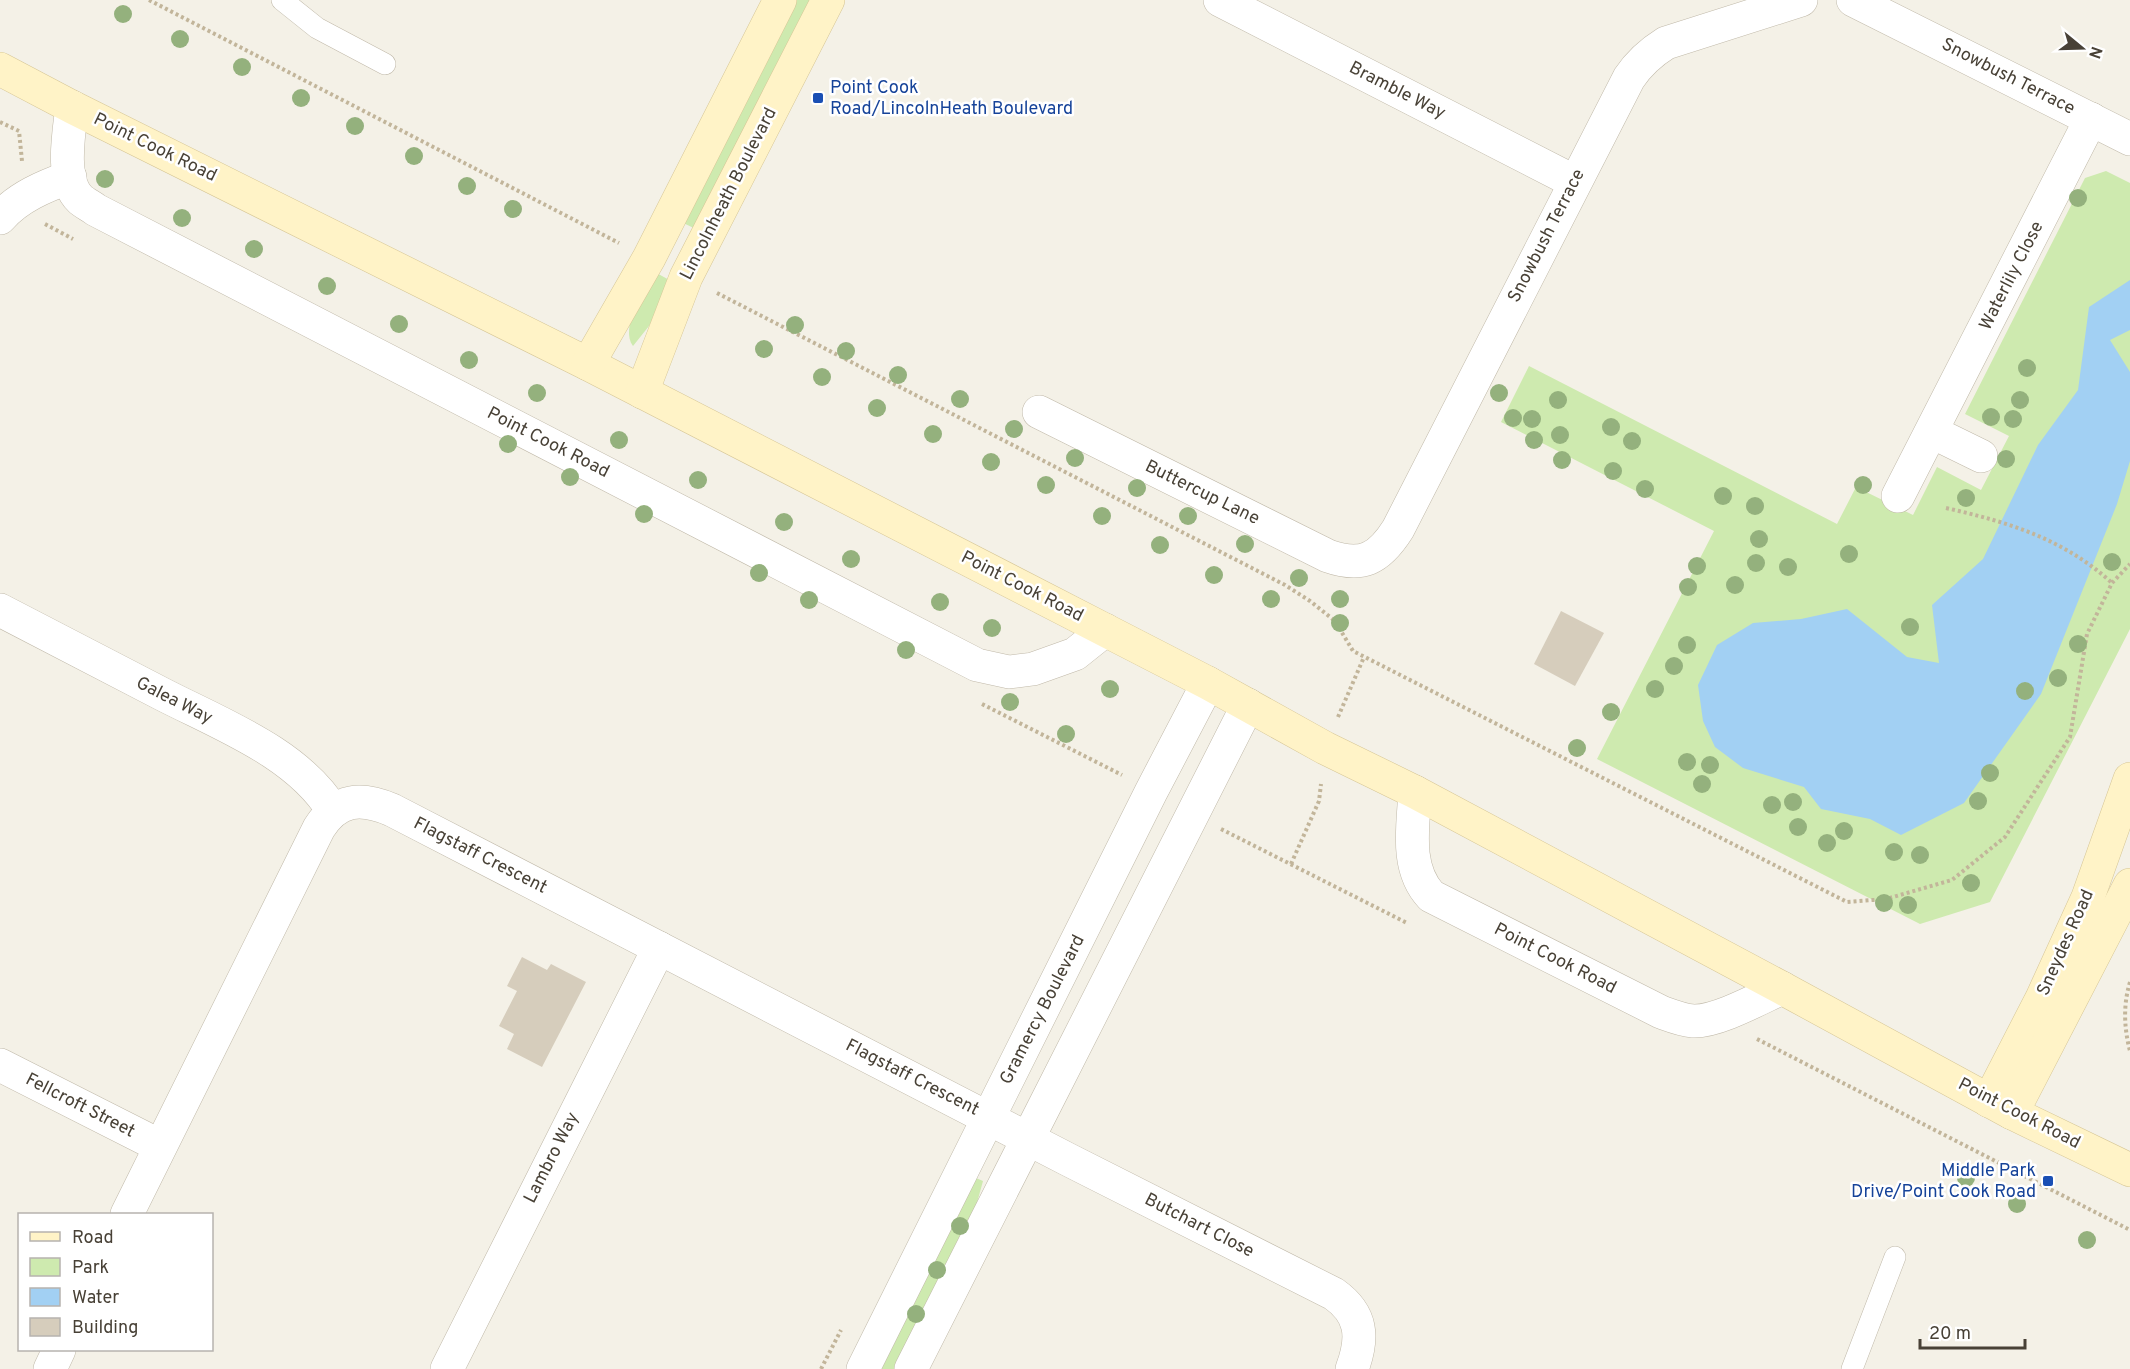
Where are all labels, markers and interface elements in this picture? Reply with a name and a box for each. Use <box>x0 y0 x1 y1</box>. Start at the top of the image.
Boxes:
north arrow <box>2052 18 2112 78</box>
street label: Snowbush Terrace <box>1937 33 2079 121</box>
text: N <box>2083 44 2106 61</box>
street label: Bramble Way <box>1345 57 1449 125</box>
place label: Point Cook Road/LincolnHeath Boulevard <box>830 77 1073 121</box>
marker: Point Cook Road/LincolnHeath Boulevard <box>811 91 825 105</box>
street label: Lincolnheath Boulevard <box>676 104 782 284</box>
street label: Point Cook Road <box>90 108 220 188</box>
street label: Snowbush Terrace <box>1503 165 1591 307</box>
street label: Waterlily Close <box>1975 218 2049 334</box>
street label: Point Cook Road <box>483 402 613 484</box>
street label: Buttercup Lane <box>1141 455 1263 531</box>
street label: Point Cook Road <box>957 546 1087 628</box>
street label: Galea Way <box>132 672 216 730</box>
street label: Flagstaff Crescent <box>409 812 551 900</box>
street label: Sneydes Road <box>2032 886 2100 1000</box>
street label: Point Cook Road <box>1490 918 1620 1000</box>
street label: Gramercy Boulevard <box>995 931 1091 1089</box>
street label: Flagstaff Crescent <box>841 1034 983 1122</box>
street label: Fellcroft Street <box>21 1069 139 1143</box>
street label: Point Cook Road <box>1954 1073 2084 1155</box>
street label: Lambro Way <box>519 1109 585 1207</box>
place label: Middle Park Drive/Point Cook Road <box>1851 1160 2036 1204</box>
marker: Middle Park Drive/Point Cook Road <box>2041 1174 2055 1188</box>
street label: Butchart Close <box>1140 1189 1258 1263</box>
legend <box>18 1213 213 1351</box>
text: Road <box>72 1227 114 1250</box>
text: Park <box>72 1257 109 1280</box>
text: Water <box>72 1287 119 1310</box>
scale bar <box>1920 1312 2025 1350</box>
text: Building <box>72 1317 138 1340</box>
text: 20 m <box>1929 1323 1971 1346</box>

